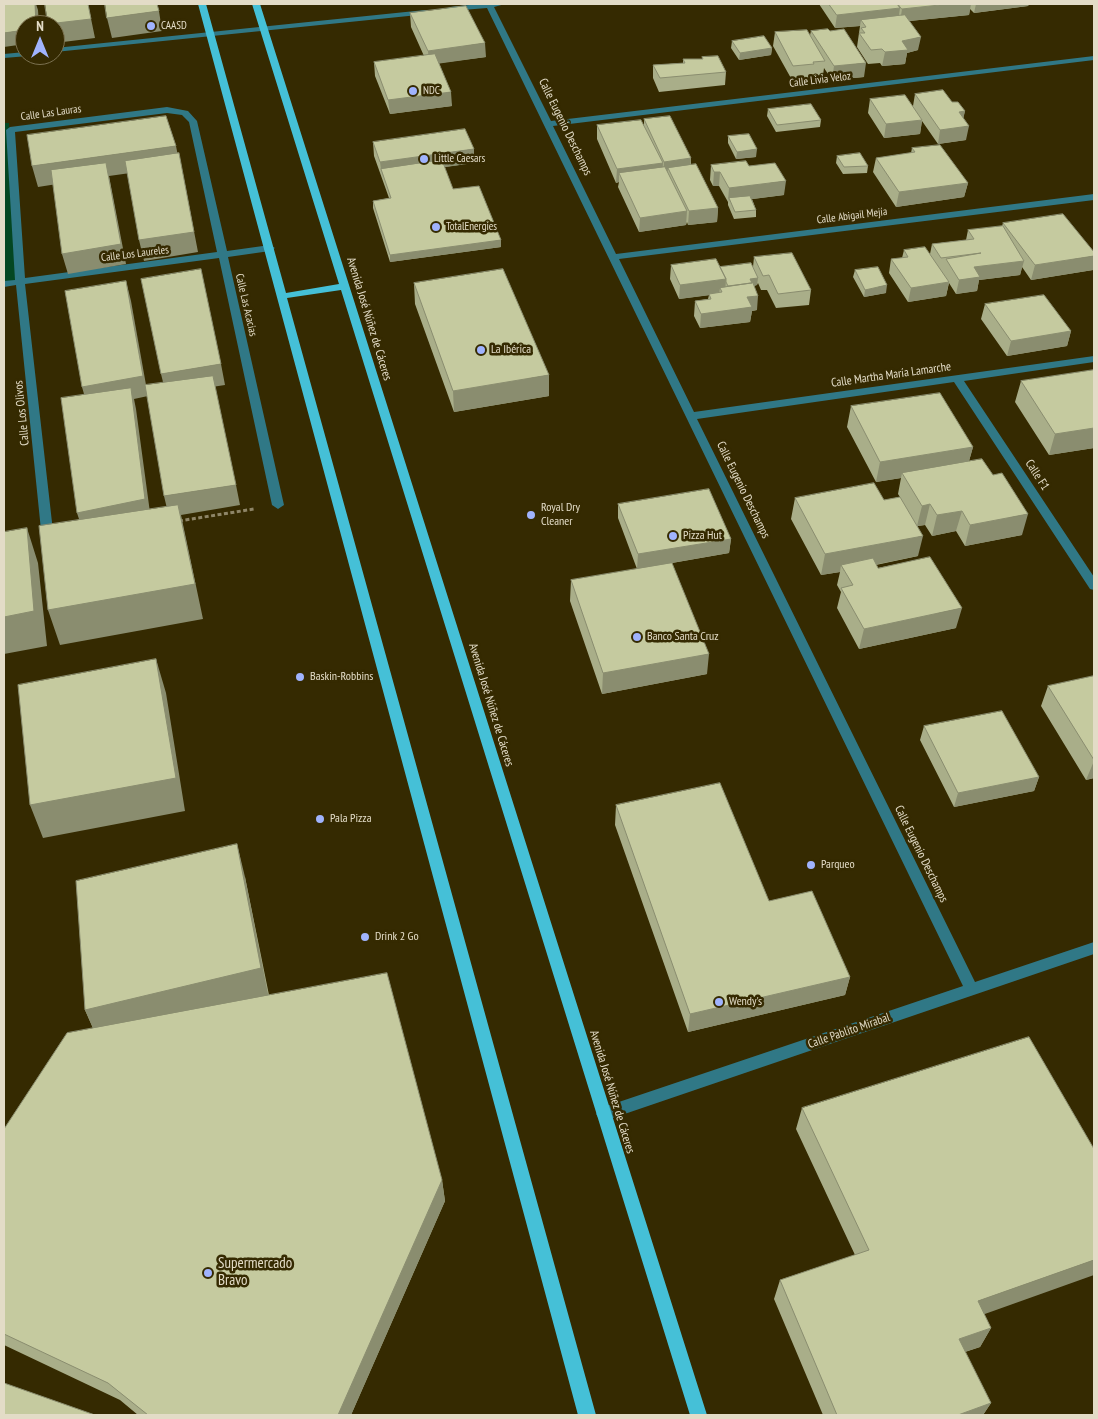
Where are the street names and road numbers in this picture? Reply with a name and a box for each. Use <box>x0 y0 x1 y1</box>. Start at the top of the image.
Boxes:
street label: Calle Livia Veloz <box>788 70 852 90</box>
street label: Calle Eugenio Deschamps <box>535 76 595 178</box>
street label: Calle Las Lauras <box>20 102 82 124</box>
street label: Calle Abigail Mejía <box>816 205 888 227</box>
street label: Calle Los Laureles <box>100 243 170 265</box>
street label: Avenida José Núñez de Cáceres <box>343 256 395 382</box>
street label: Calle Las Acacias <box>232 272 260 338</box>
street label: Calle Martha María Lamarche <box>830 359 952 391</box>
street label: Calle Los Olivos <box>11 380 33 446</box>
street label: Calle Eugenio Deschamps <box>713 439 773 541</box>
street label: Calle F1 <box>1022 457 1052 493</box>
street label: Avenida José Núñez de Cáceres <box>465 642 517 768</box>
street label: Calle Eugenio Deschamps <box>891 803 951 905</box>
street label: Calle Pablito Mirabal <box>806 1010 892 1052</box>
street label: Avenida José Núñez de Cáceres <box>586 1029 638 1155</box>

